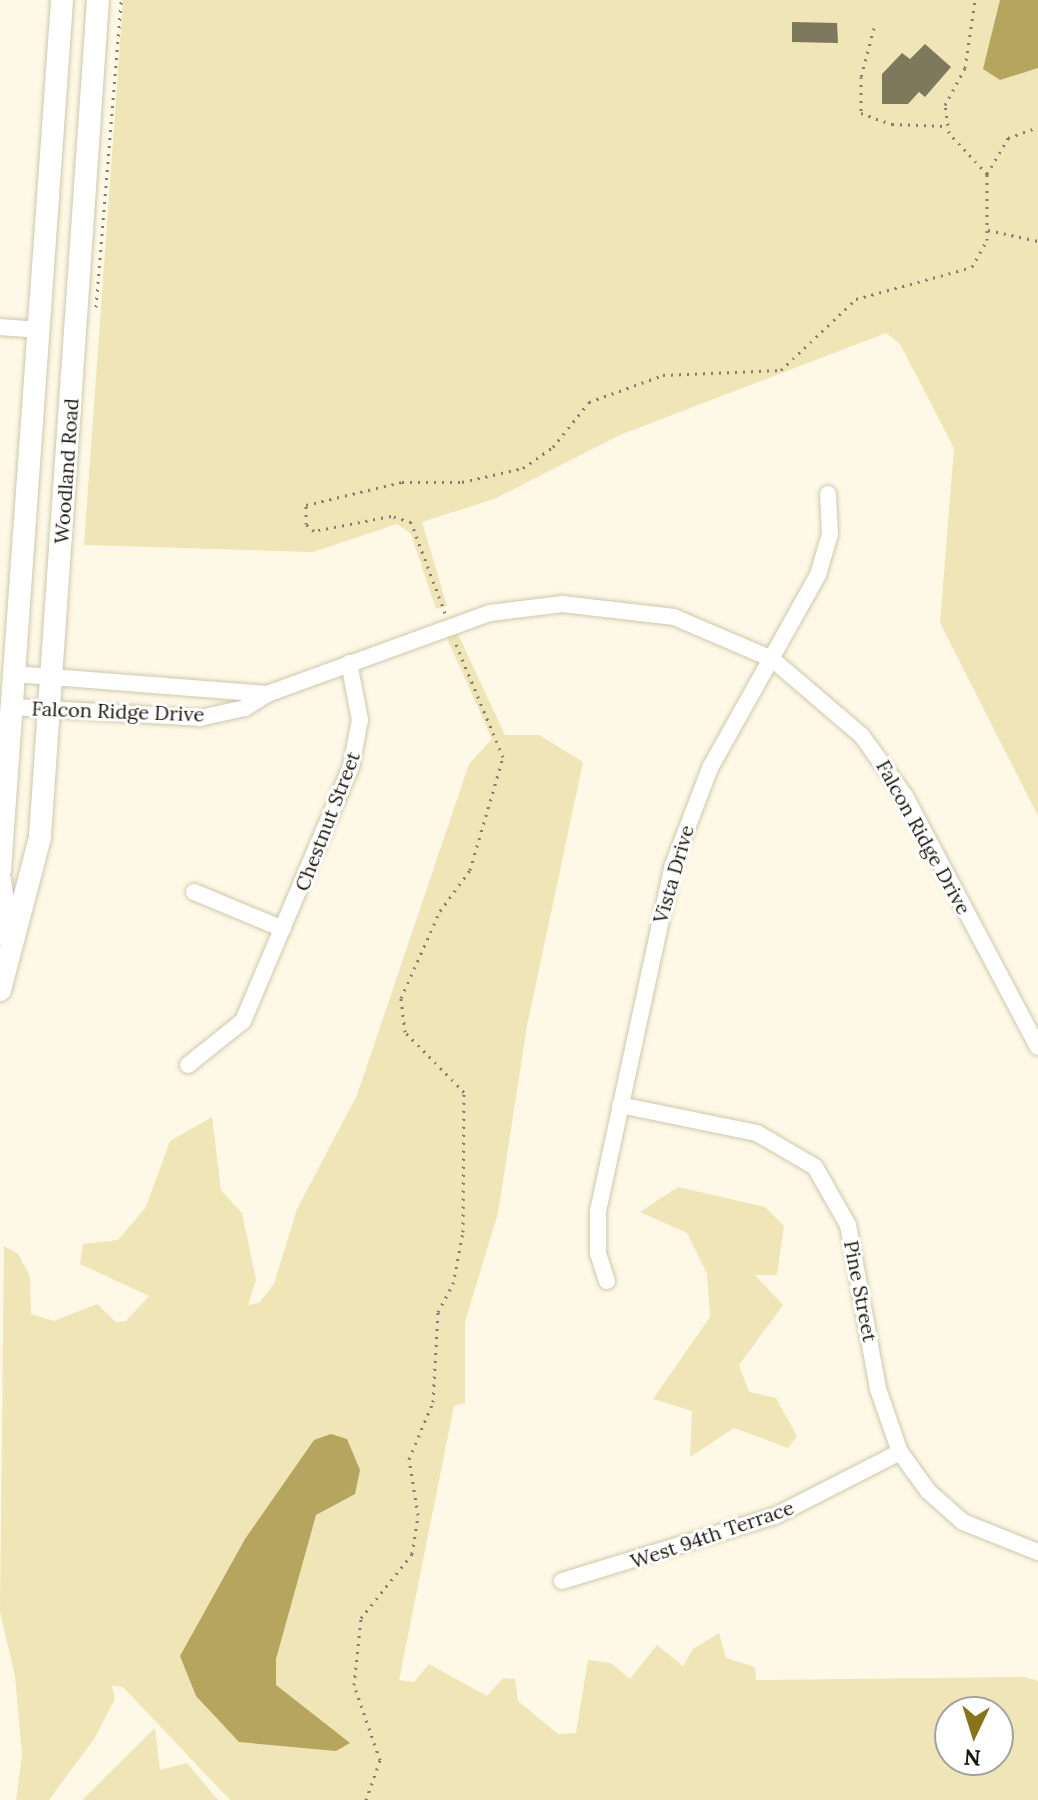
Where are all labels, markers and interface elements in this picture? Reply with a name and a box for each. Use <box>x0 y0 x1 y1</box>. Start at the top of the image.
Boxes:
street label: Woodland Road <box>49 397 83 545</box>
street label: Falcon Ridge Drive <box>31 696 205 726</box>
street label: Chestnut Street <box>289 748 365 894</box>
street label: Falcon Ridge Drive <box>872 756 976 918</box>
street label: Vista Drive <box>648 822 698 926</box>
street label: Pine Street <box>839 1238 883 1344</box>
street label: West 94th Terrace <box>627 1495 797 1573</box>
north arrow <box>934 1696 1014 1776</box>
text: N <box>963 1743 982 1773</box>

